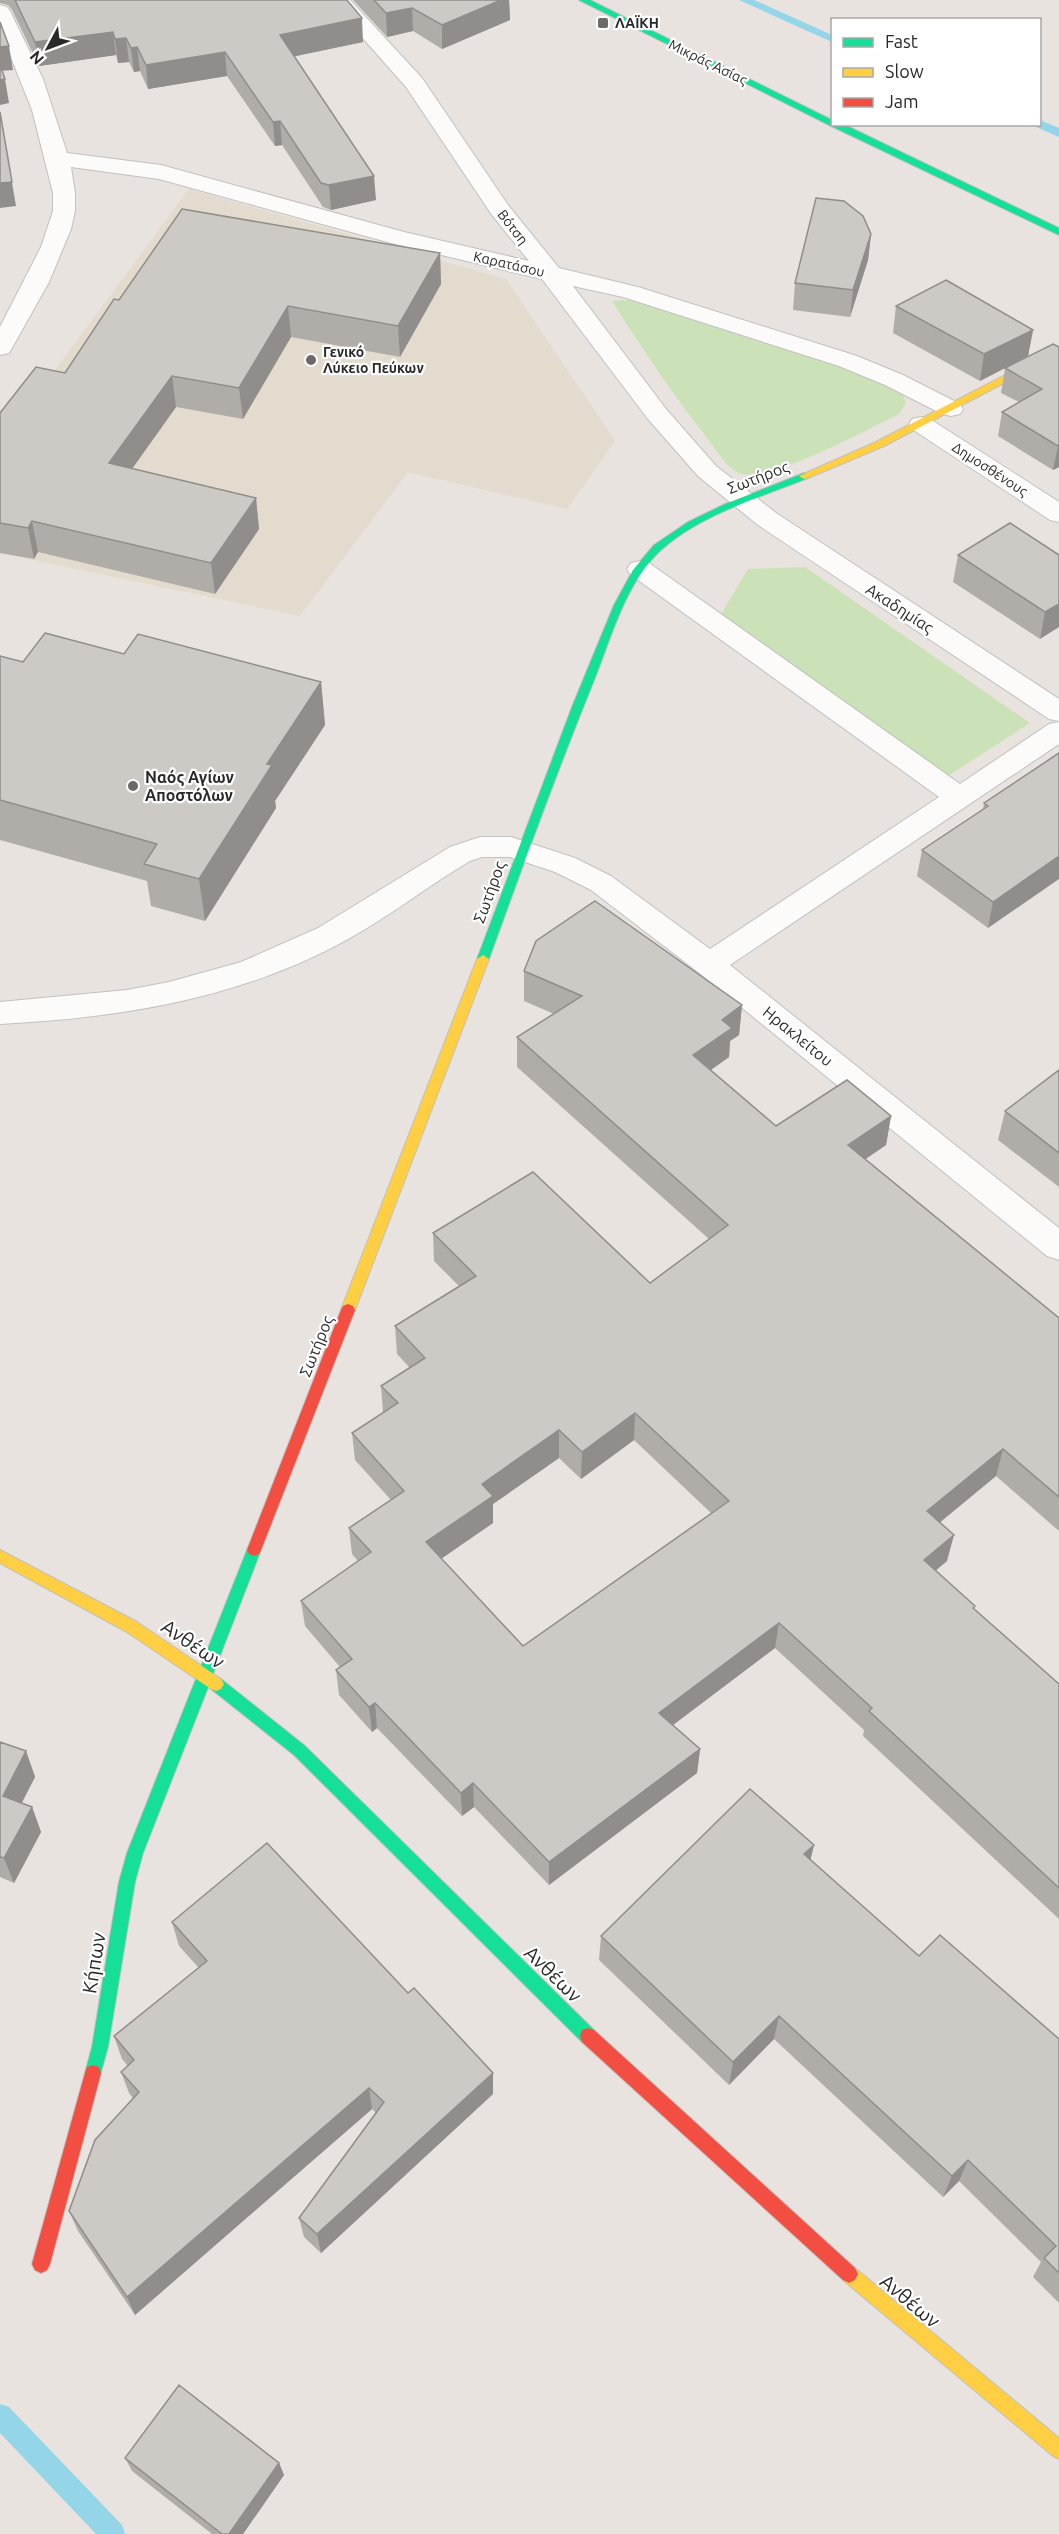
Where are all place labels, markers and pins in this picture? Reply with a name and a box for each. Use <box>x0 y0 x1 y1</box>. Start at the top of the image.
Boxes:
place label: ΛΑΪΚΗ <box>615 14 659 31</box>
marker: ΛΑΪΚΗ <box>596 16 610 30</box>
place label: Γενικό Λύκειο Πεύκων <box>323 344 424 376</box>
marker: Γενικό Λύκειο Πεύκων <box>304 353 318 367</box>
place label: Ναός Αγίων Αποστόλων <box>145 768 235 804</box>
marker: Ναός Αγίων Αποστόλων <box>126 779 140 793</box>

